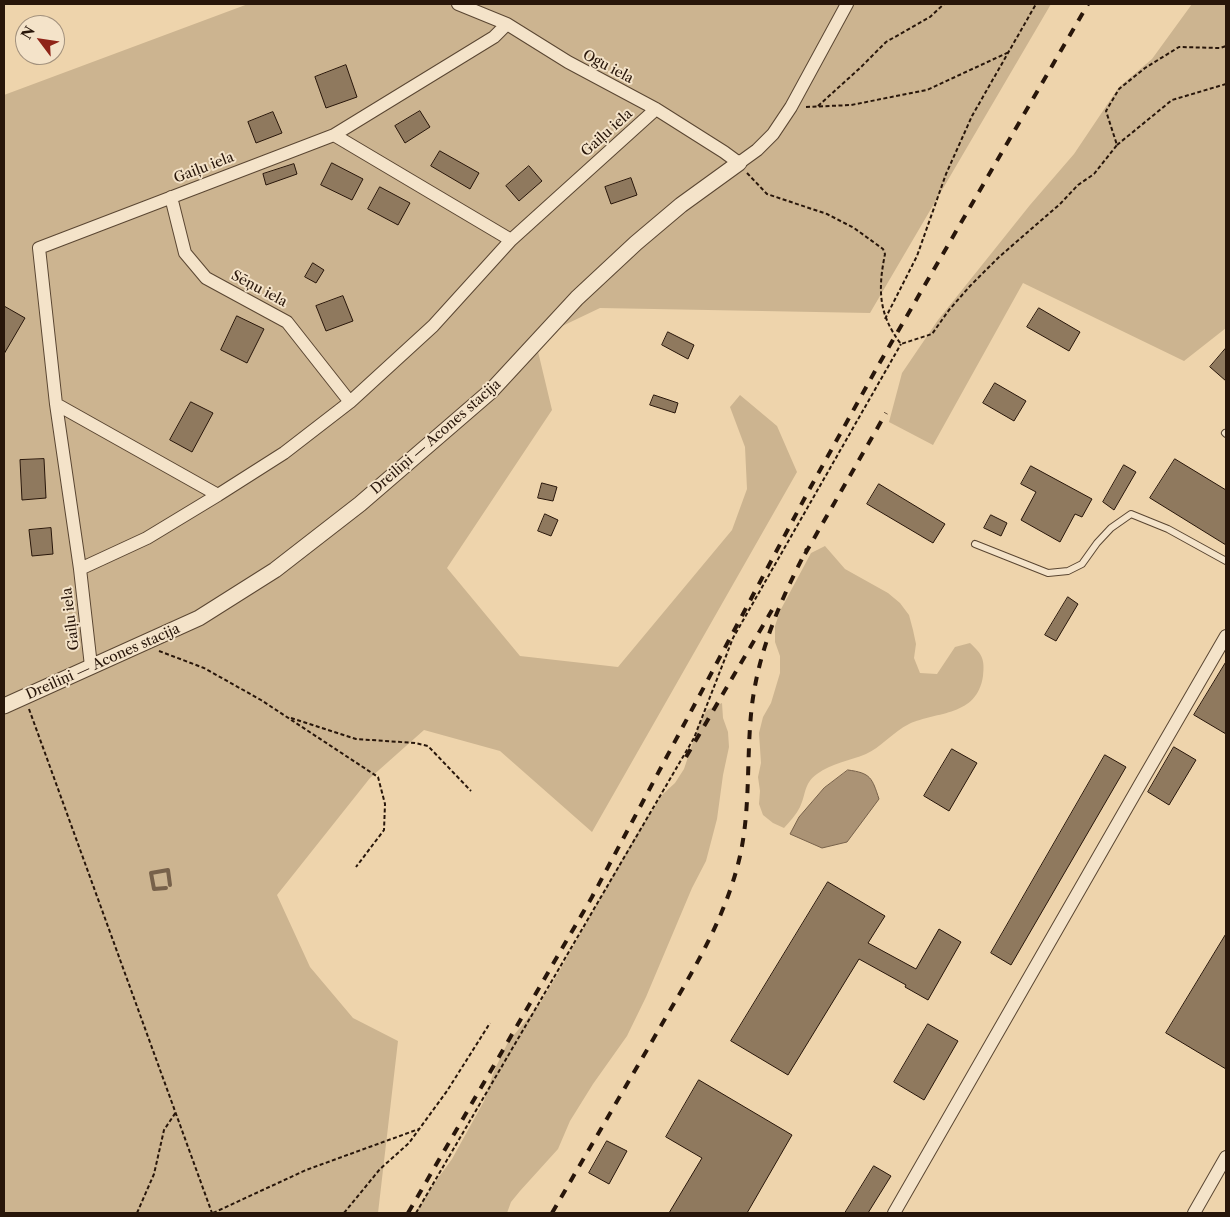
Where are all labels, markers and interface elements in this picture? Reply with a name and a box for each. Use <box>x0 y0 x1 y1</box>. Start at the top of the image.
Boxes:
north arrow <box>15 15 65 65</box>
text: N <box>17 23 39 43</box>
street label: Ogu iela <box>580 47 636 87</box>
street label: Gaiļu iela <box>578 106 636 160</box>
street label: Gaiļu iela <box>172 149 236 187</box>
street label: Sēņu iela <box>228 267 290 311</box>
street label: Dreiliņi — Acones stacija <box>368 376 504 498</box>
street label: Gaiļu iela <box>59 587 83 651</box>
street label: Dreiliņi — Acones stacija <box>23 620 183 704</box>

